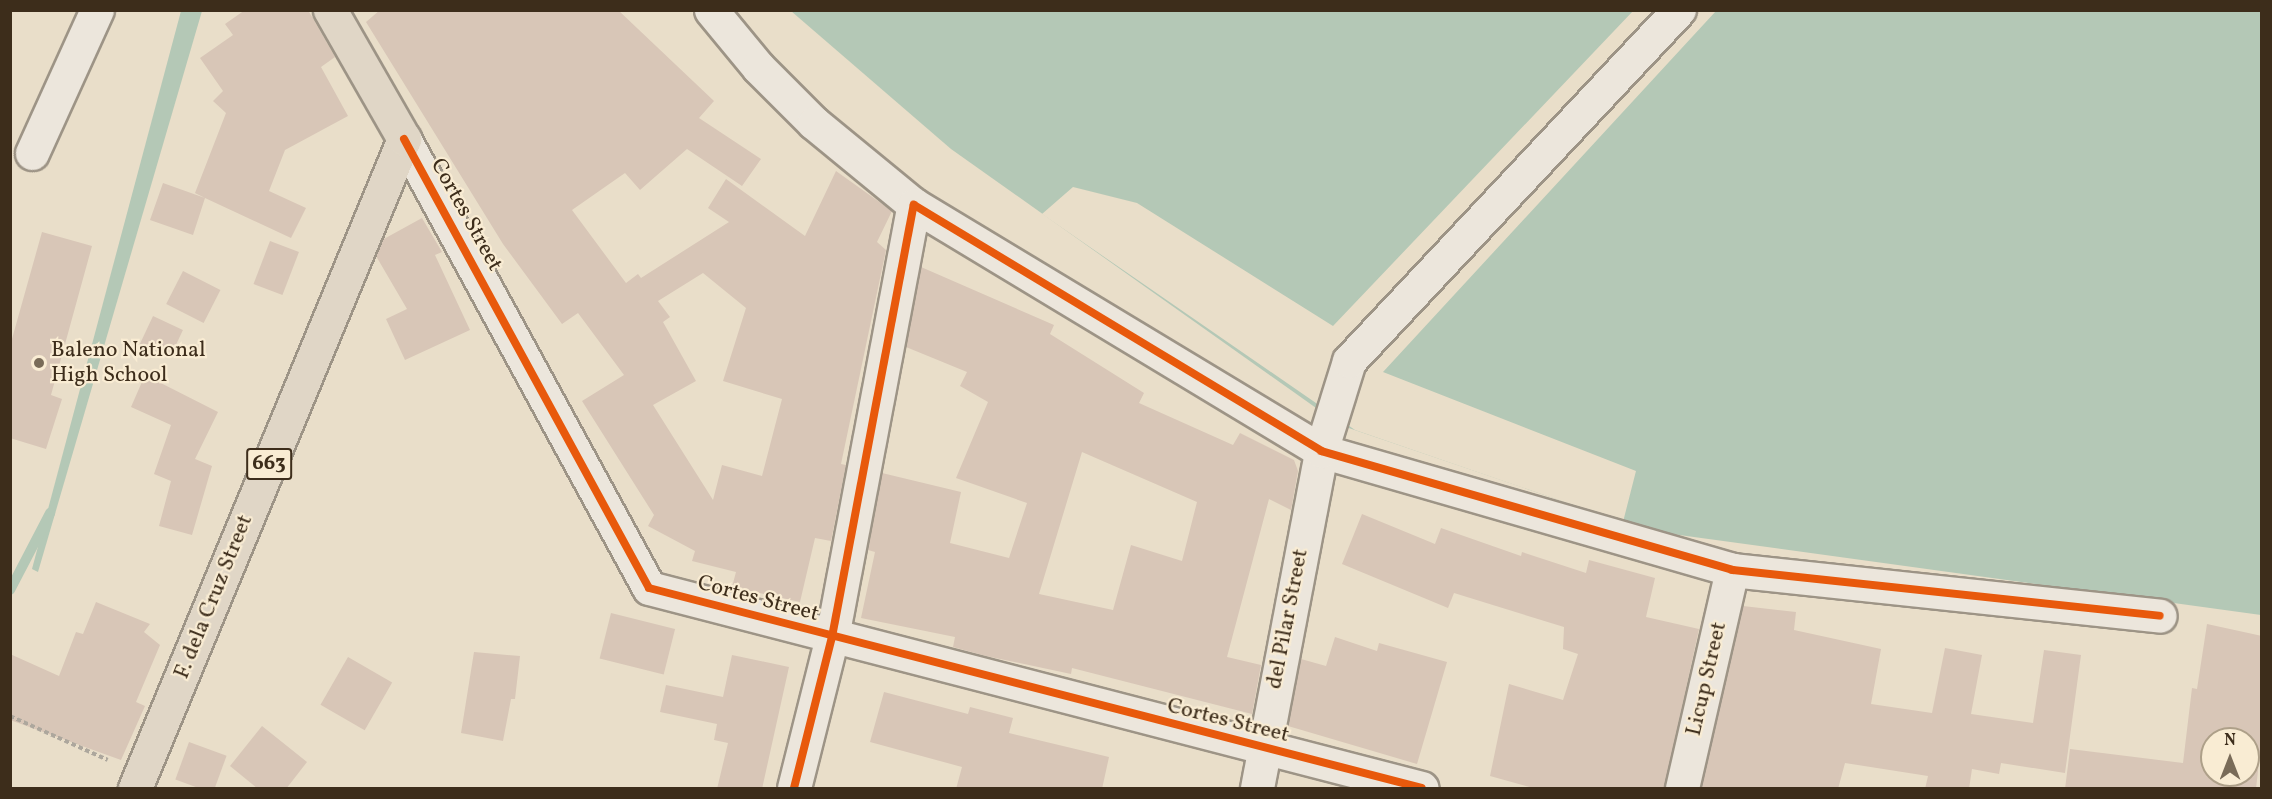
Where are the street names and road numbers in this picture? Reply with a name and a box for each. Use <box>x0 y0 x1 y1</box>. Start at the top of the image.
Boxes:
street label: Cortes Street <box>424 154 508 276</box>
road number: 663 <box>245 446 293 482</box>
street label: F. dela Cruz Street <box>169 511 259 683</box>
street label: del Pilar Street <box>1261 547 1315 691</box>
street label: Cortes Street <box>694 570 822 628</box>
street label: Licup Street <box>1681 620 1733 738</box>
street label: Cortes Street <box>1164 693 1292 749</box>

